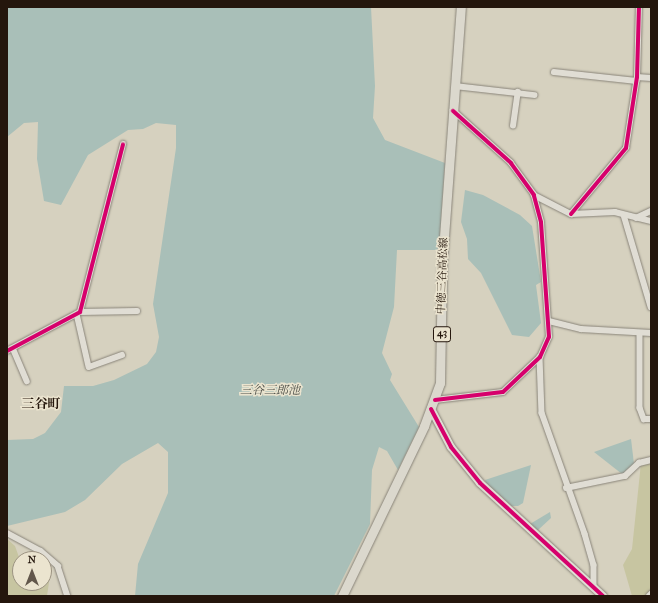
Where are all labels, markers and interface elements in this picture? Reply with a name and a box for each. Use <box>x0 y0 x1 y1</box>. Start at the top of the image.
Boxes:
street label: 中徳三谷高松線 <box>435 237 451 315</box>
road number: 43 <box>432 326 452 342</box>
water label: 三谷三郎池 <box>240 384 300 398</box>
district label: 三谷町 <box>22 396 60 412</box>
north arrow <box>12 551 52 591</box>
text: N <box>28 553 36 566</box>

